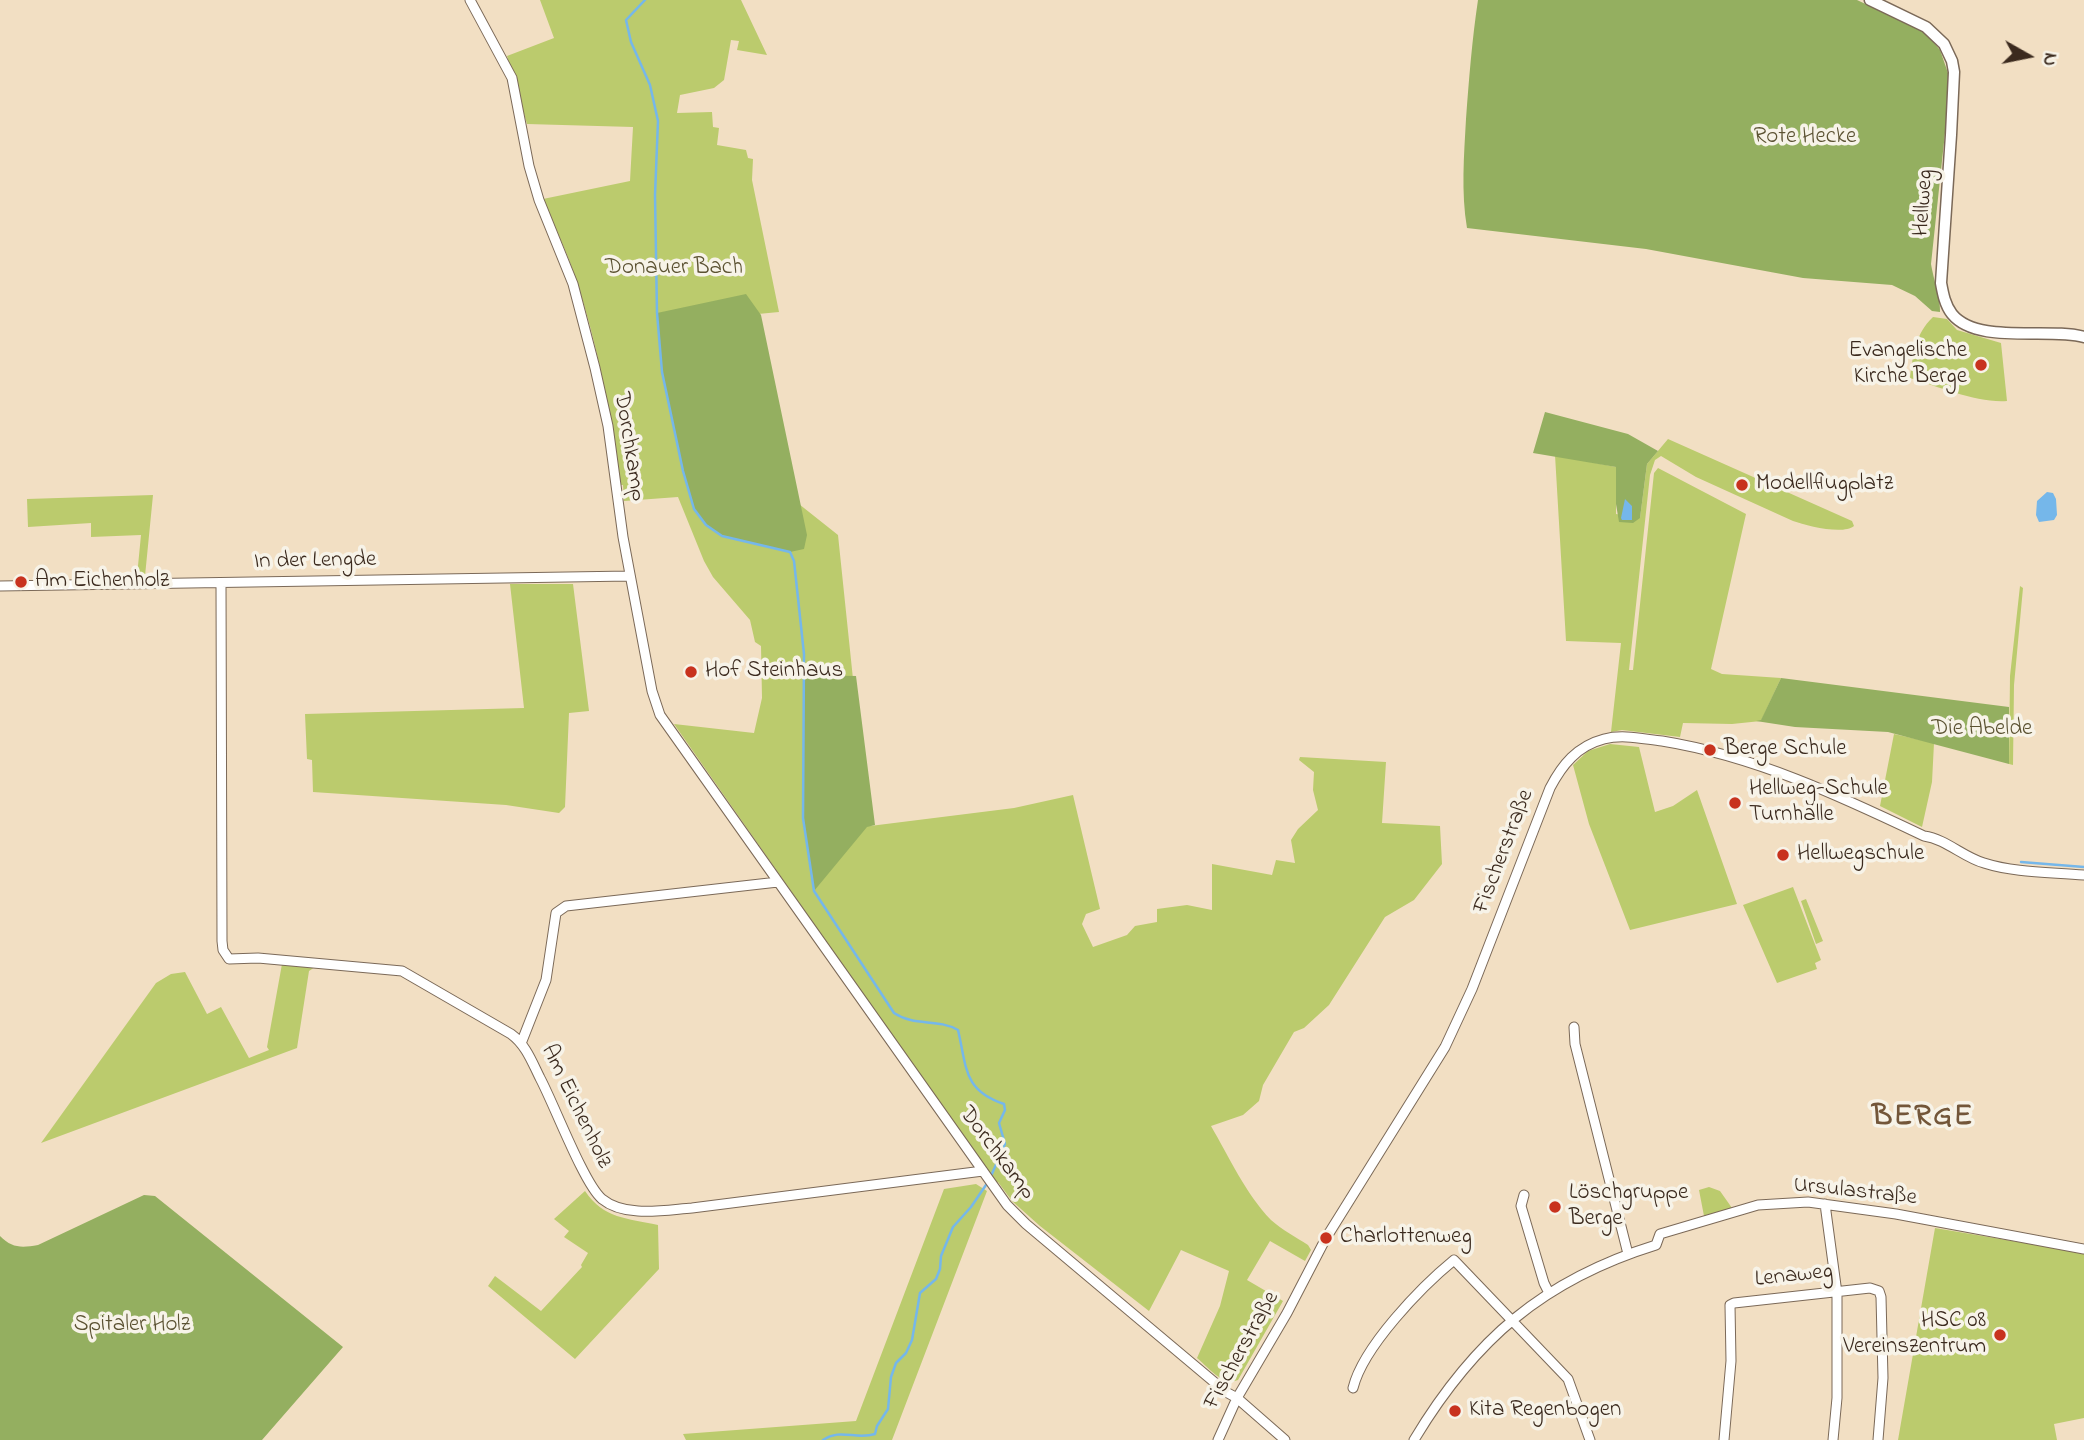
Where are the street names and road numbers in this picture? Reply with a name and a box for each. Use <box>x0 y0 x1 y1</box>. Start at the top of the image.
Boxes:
street label: Hellweg <box>1909 169 1941 237</box>
street label: Dorchkamp <box>606 391 650 503</box>
street label: In der Lengde <box>254 547 376 577</box>
street label: Fischerstraße <box>1469 786 1541 918</box>
street label: Am Eichenholz <box>533 1041 617 1173</box>
street label: Dorchkamp <box>952 1102 1040 1206</box>
street label: Ursulastraße <box>1792 1173 1918 1213</box>
street label: Lenaweg <box>1754 1259 1834 1295</box>
street label: Fischerstraße <box>1199 1287 1287 1415</box>

